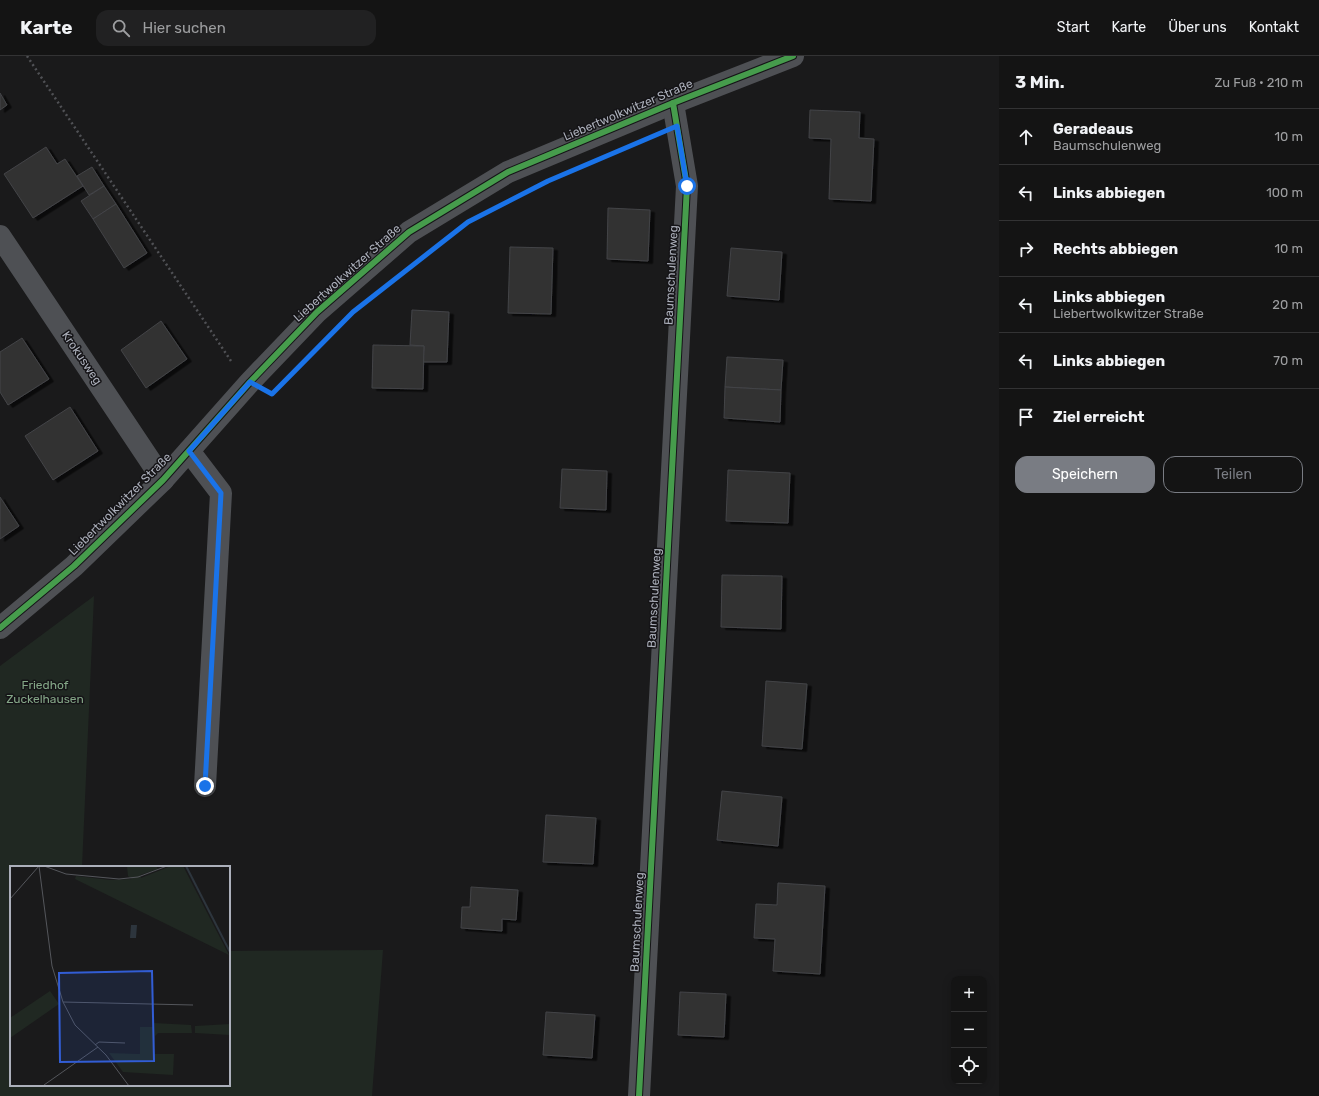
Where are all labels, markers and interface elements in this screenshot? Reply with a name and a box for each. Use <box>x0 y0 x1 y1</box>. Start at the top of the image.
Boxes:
search box <box>96 10 376 46</box>
text: Karte <box>20 16 72 39</box>
icon: search <box>110 17 132 39</box>
text: Hier suchen <box>142 19 226 37</box>
text: Start <box>1057 19 1090 36</box>
text: Karte <box>1112 19 1146 36</box>
text: Über uns <box>1168 19 1227 36</box>
text: Kontakt <box>1249 19 1299 36</box>
text: 3 Min. <box>1015 72 1065 92</box>
text: Zu Fuß · 210 m <box>1215 75 1303 90</box>
street label: Liebertwolkwitzer Straße <box>561 76 695 144</box>
text: Geradeaus <box>1053 120 1133 138</box>
icon: ahead <box>1015 126 1037 148</box>
text: 10 m <box>1274 129 1303 144</box>
text: Baumschulenweg <box>1053 138 1161 153</box>
route start <box>678 177 696 195</box>
icon: left <box>1015 182 1037 204</box>
text: Links abbiegen <box>1053 184 1165 202</box>
text: 100 m <box>1266 185 1303 200</box>
street label: Liebertwolkwitzer Straße <box>291 221 404 325</box>
street label: Baumschulenweg <box>661 225 681 325</box>
icon: right <box>1015 238 1037 260</box>
text: Rechts abbiegen <box>1053 240 1178 258</box>
text: 10 m <box>1274 241 1303 256</box>
text: Links abbiegen <box>1053 288 1165 306</box>
icon: left <box>1015 294 1037 316</box>
text: 20 m <box>1272 297 1303 312</box>
text: Liebertwolkwitzer Straße <box>1053 306 1204 321</box>
street label: Krokusweg <box>59 329 105 387</box>
icon: left <box>1015 350 1037 372</box>
text: Links abbiegen <box>1053 352 1165 370</box>
text: 70 m <box>1273 353 1303 368</box>
icon: arrive <box>1015 406 1037 428</box>
text: Ziel erreicht <box>1053 408 1145 426</box>
street label: Liebertwolkwitzer Straße <box>66 450 174 558</box>
button: Speichern <box>1015 456 1155 493</box>
button: Teilen <box>1163 456 1303 493</box>
street label: Baumschulenweg <box>644 548 664 648</box>
park label: Friedhof Zuckelhausen <box>6 678 84 706</box>
route end <box>196 777 214 795</box>
inset map <box>10 866 230 1086</box>
street label: Baumschulenweg <box>627 872 647 972</box>
map controls <box>951 976 987 1084</box>
button: + <box>951 976 987 1012</box>
button: − <box>951 1012 987 1048</box>
button: locate <box>951 1048 987 1084</box>

